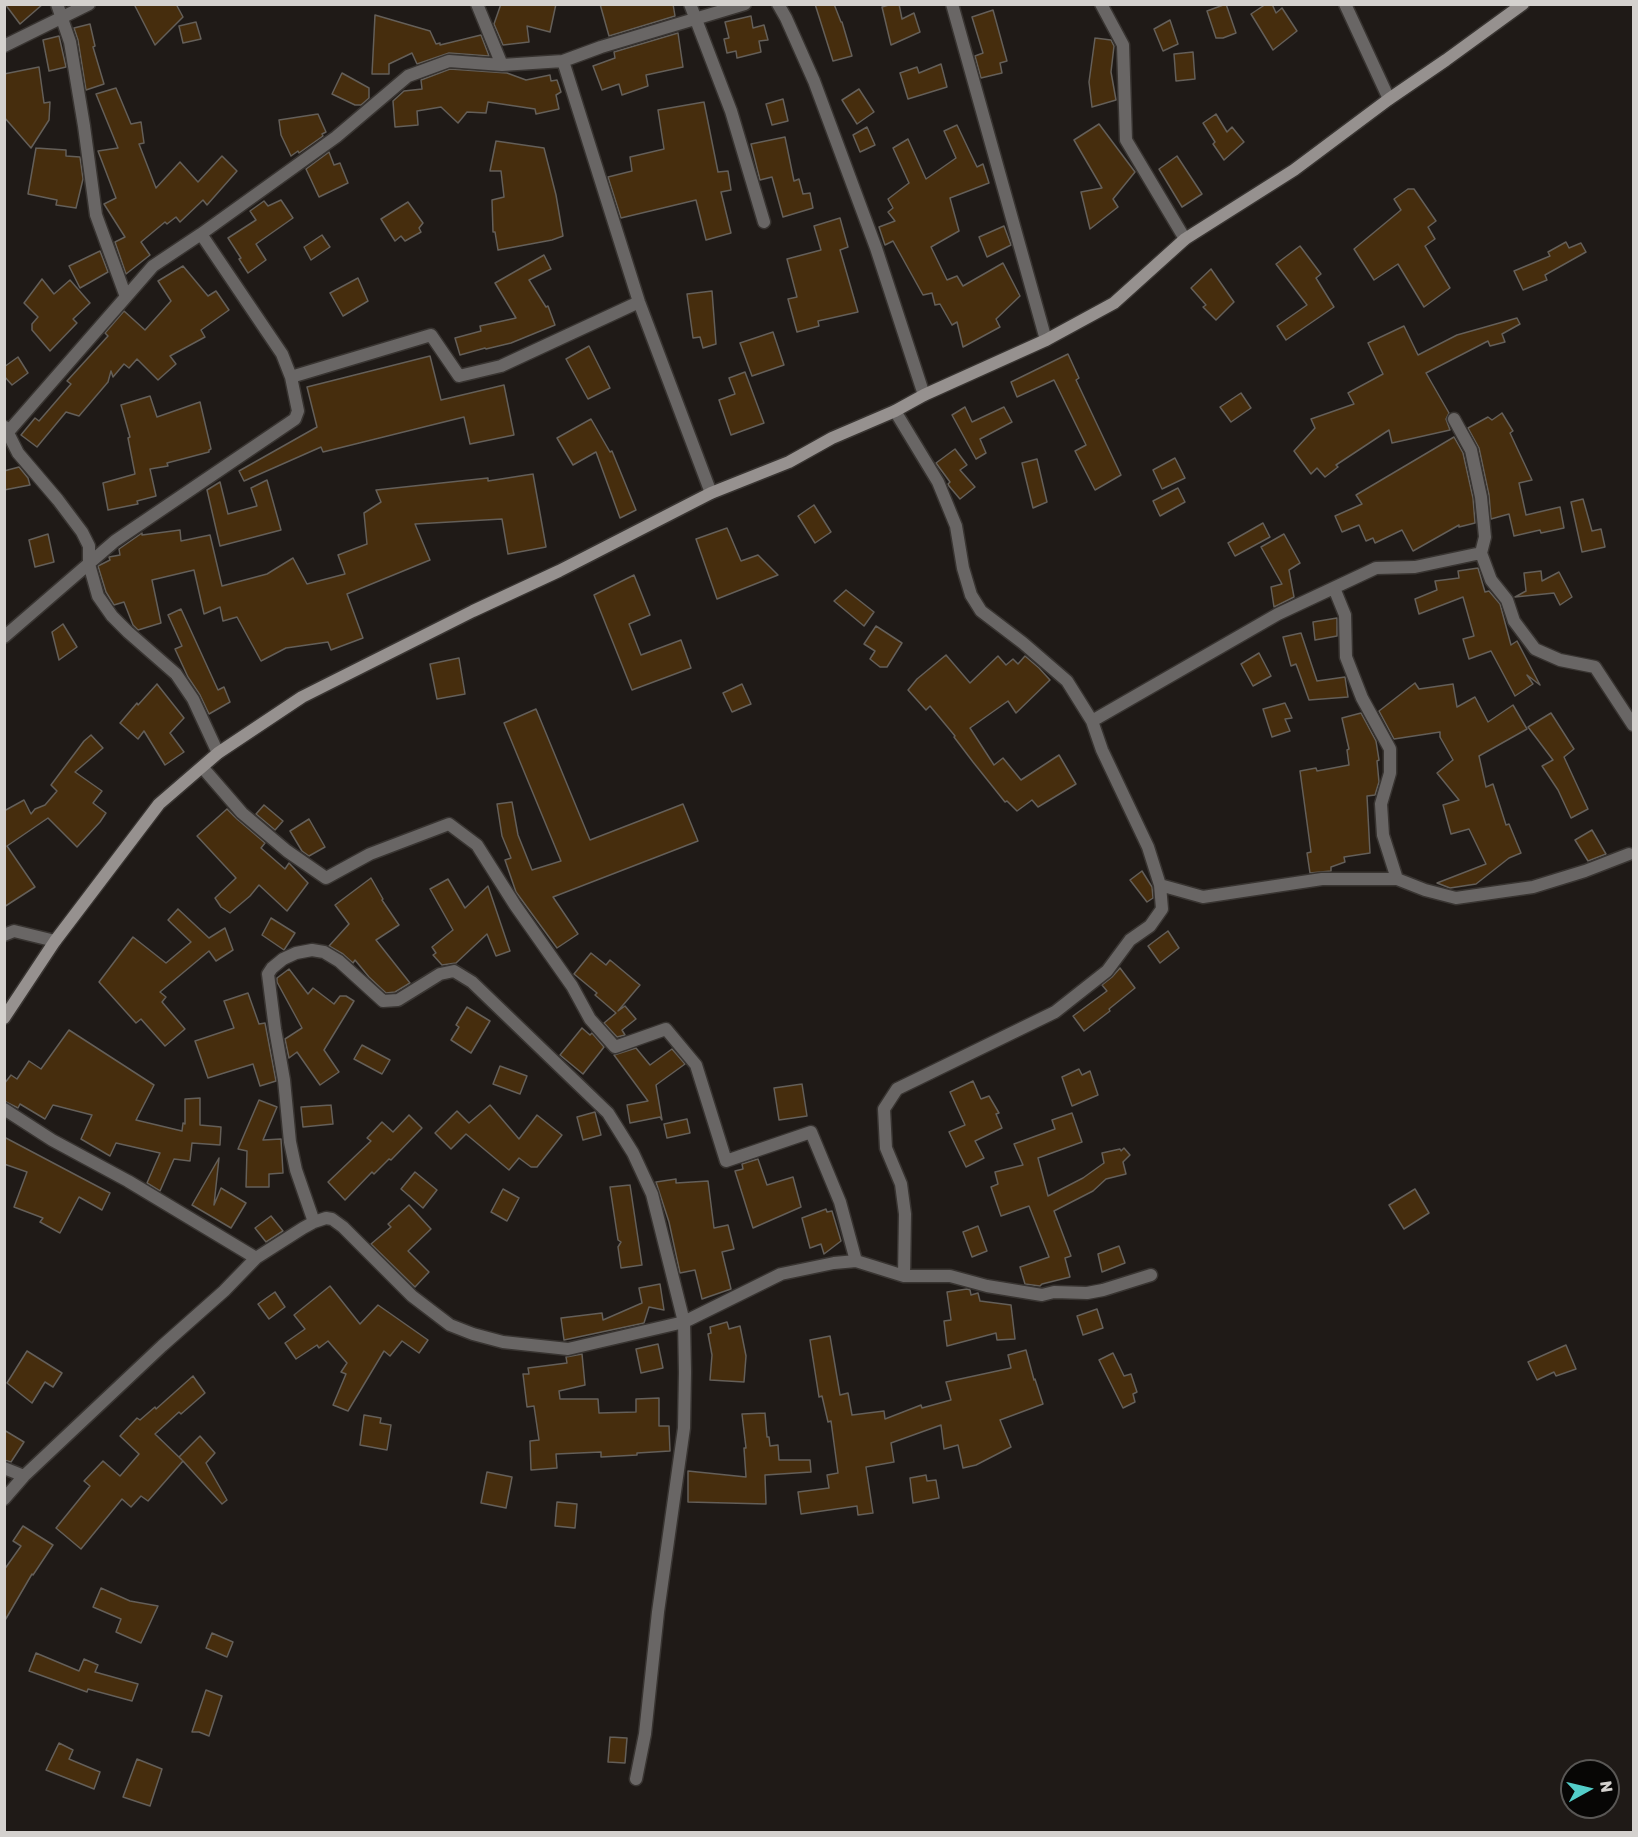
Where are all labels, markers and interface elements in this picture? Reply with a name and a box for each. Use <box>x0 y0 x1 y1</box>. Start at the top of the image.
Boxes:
north arrow <box>1560 1759 1620 1819</box>
text: N <box>1596 1780 1617 1794</box>

